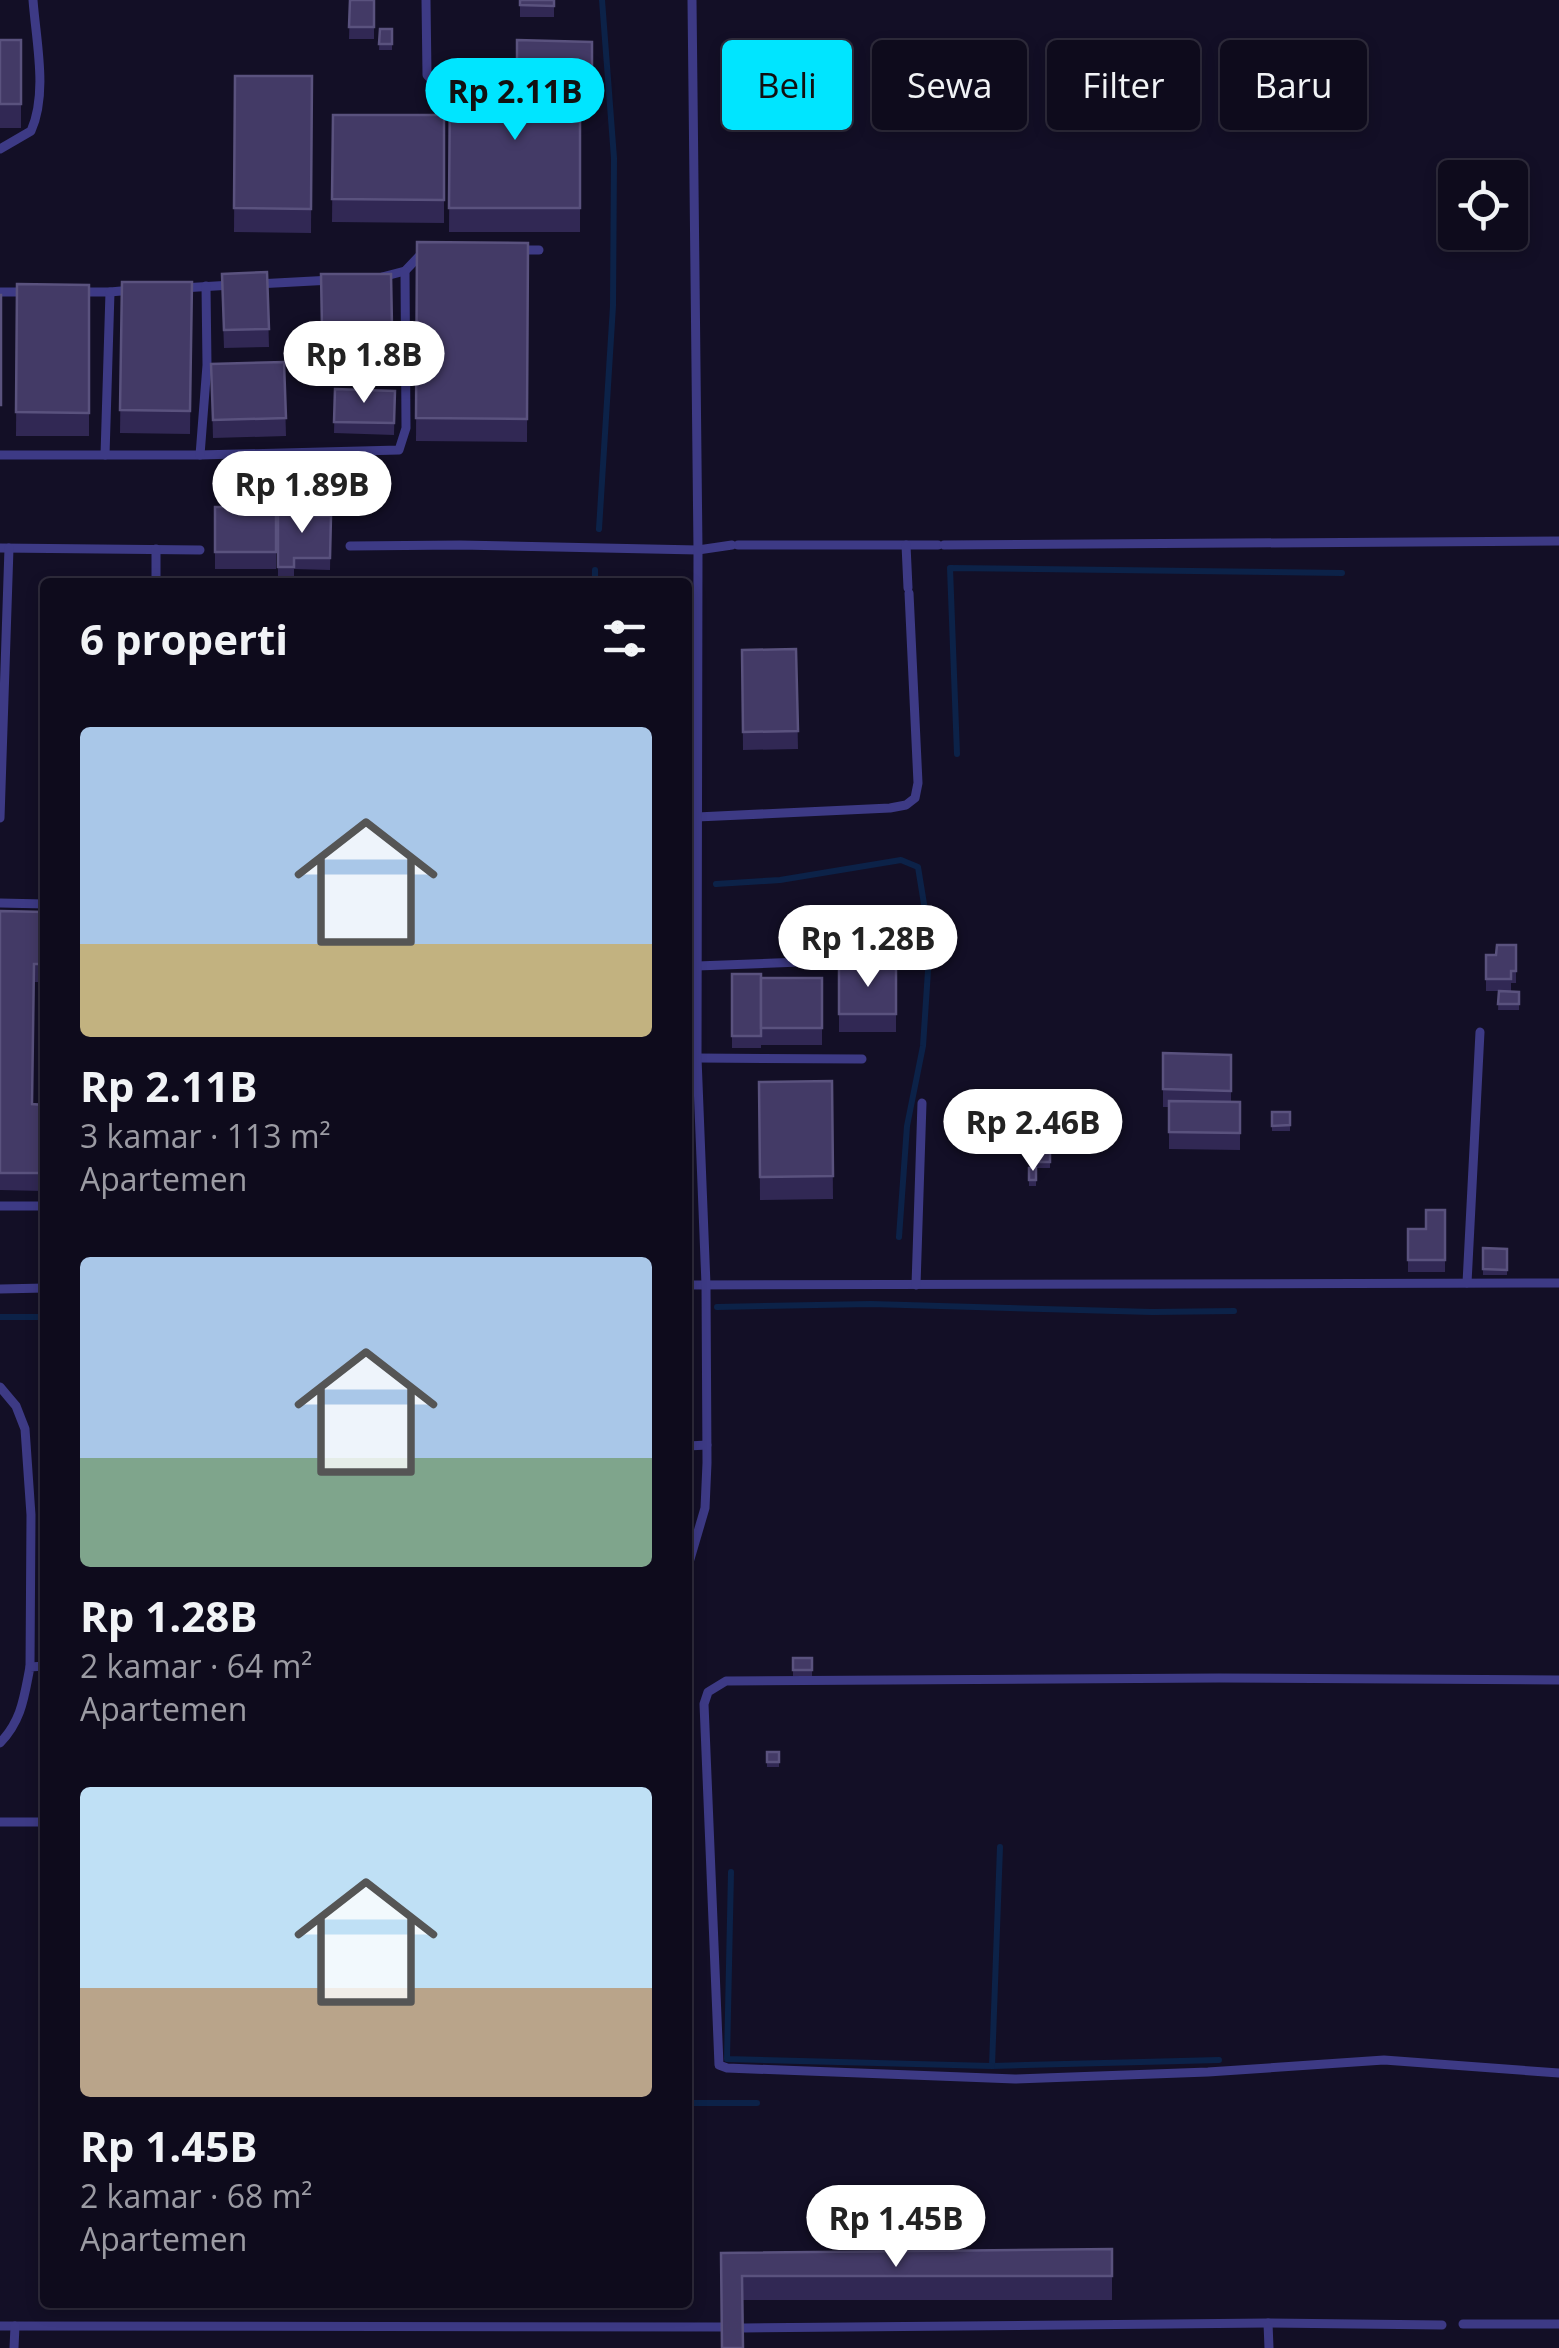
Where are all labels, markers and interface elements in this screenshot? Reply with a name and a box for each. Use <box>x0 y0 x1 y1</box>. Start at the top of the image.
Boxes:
chip: Beli <box>722 40 852 130</box>
chip: Sewa <box>872 40 1027 130</box>
chip: Filter <box>1047 40 1200 130</box>
chip: Baru <box>1220 40 1367 130</box>
pin: Rp 2.11B <box>412 58 618 143</box>
text: Rp 2.11B <box>447 69 583 112</box>
map controls <box>1438 160 1528 250</box>
button: locate <box>1438 160 1528 250</box>
pin: Rp 1.8B <box>272 321 456 406</box>
text: Rp 1.8B <box>306 332 422 375</box>
pin: Rp 1.89B <box>199 451 405 536</box>
text: Rp 1.89B <box>234 462 370 505</box>
text: 6 properti <box>80 610 288 667</box>
icon: filters <box>597 611 652 666</box>
icon: home <box>276 792 456 972</box>
pin: Rp 1.28B <box>765 905 971 990</box>
text: Rp 1.28B <box>800 916 936 959</box>
text: Rp 2.11B <box>80 1057 257 1114</box>
pin: Rp 2.46B <box>930 1089 1136 1174</box>
text: Rp 2.46B <box>965 1100 1101 1143</box>
text: 3 kamar · 113 m² <box>80 1114 331 1157</box>
text: Apartemen <box>80 1157 247 1200</box>
icon: home <box>276 1322 456 1502</box>
text: Rp 1.28B <box>80 1587 257 1644</box>
text: 2 kamar · 64 m² <box>80 1644 312 1687</box>
text: Apartemen <box>80 1687 247 1730</box>
icon: home <box>276 1852 456 2032</box>
text: Rp 1.45B <box>80 2117 257 2174</box>
text: 2 kamar · 68 m² <box>80 2174 312 2217</box>
pin: Rp 1.45B <box>793 2185 999 2270</box>
text: Rp 1.45B <box>828 2196 964 2239</box>
text: Apartemen <box>80 2217 247 2260</box>

